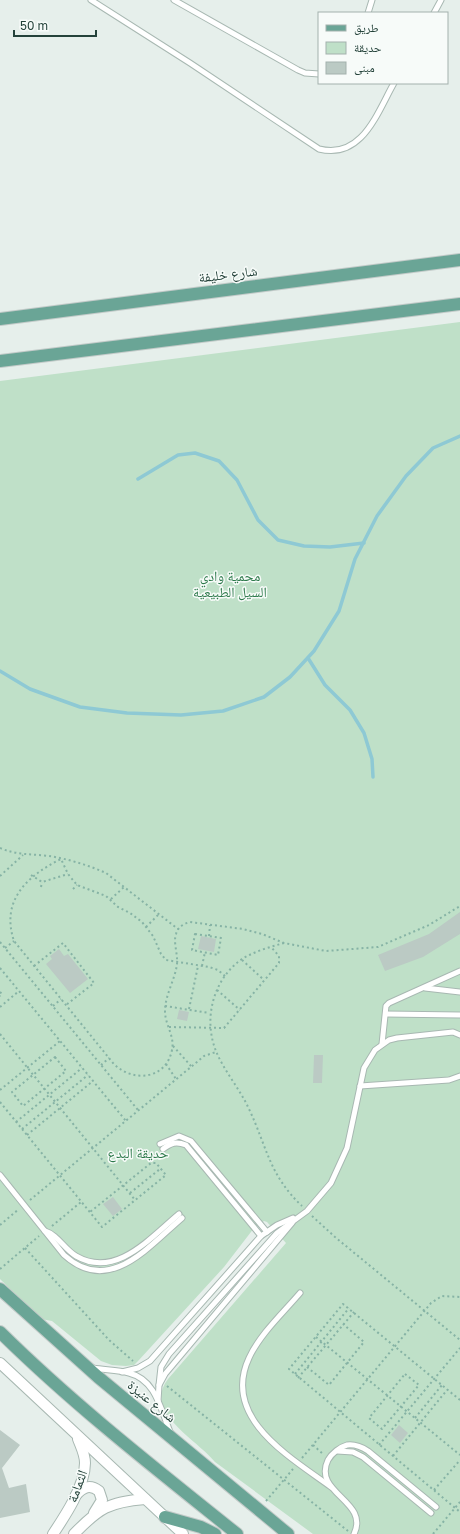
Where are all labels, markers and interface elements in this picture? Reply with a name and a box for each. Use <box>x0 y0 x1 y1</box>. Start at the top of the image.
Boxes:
scale bar <box>14 12 96 38</box>
legend <box>318 12 448 84</box>
text: 50 m <box>20 18 48 33</box>
text: طريق <box>354 20 379 35</box>
text: حديقة <box>354 40 382 55</box>
text: مبنى <box>354 60 375 75</box>
street label: شارع خليفة <box>198 261 259 288</box>
park label: محمية وادي السيل الطبيعية <box>193 567 267 601</box>
park label: حديقة البدع <box>107 1144 169 1163</box>
street label: شارع عنيزة <box>123 1376 180 1427</box>
street label: الثمامة <box>63 1467 90 1504</box>

